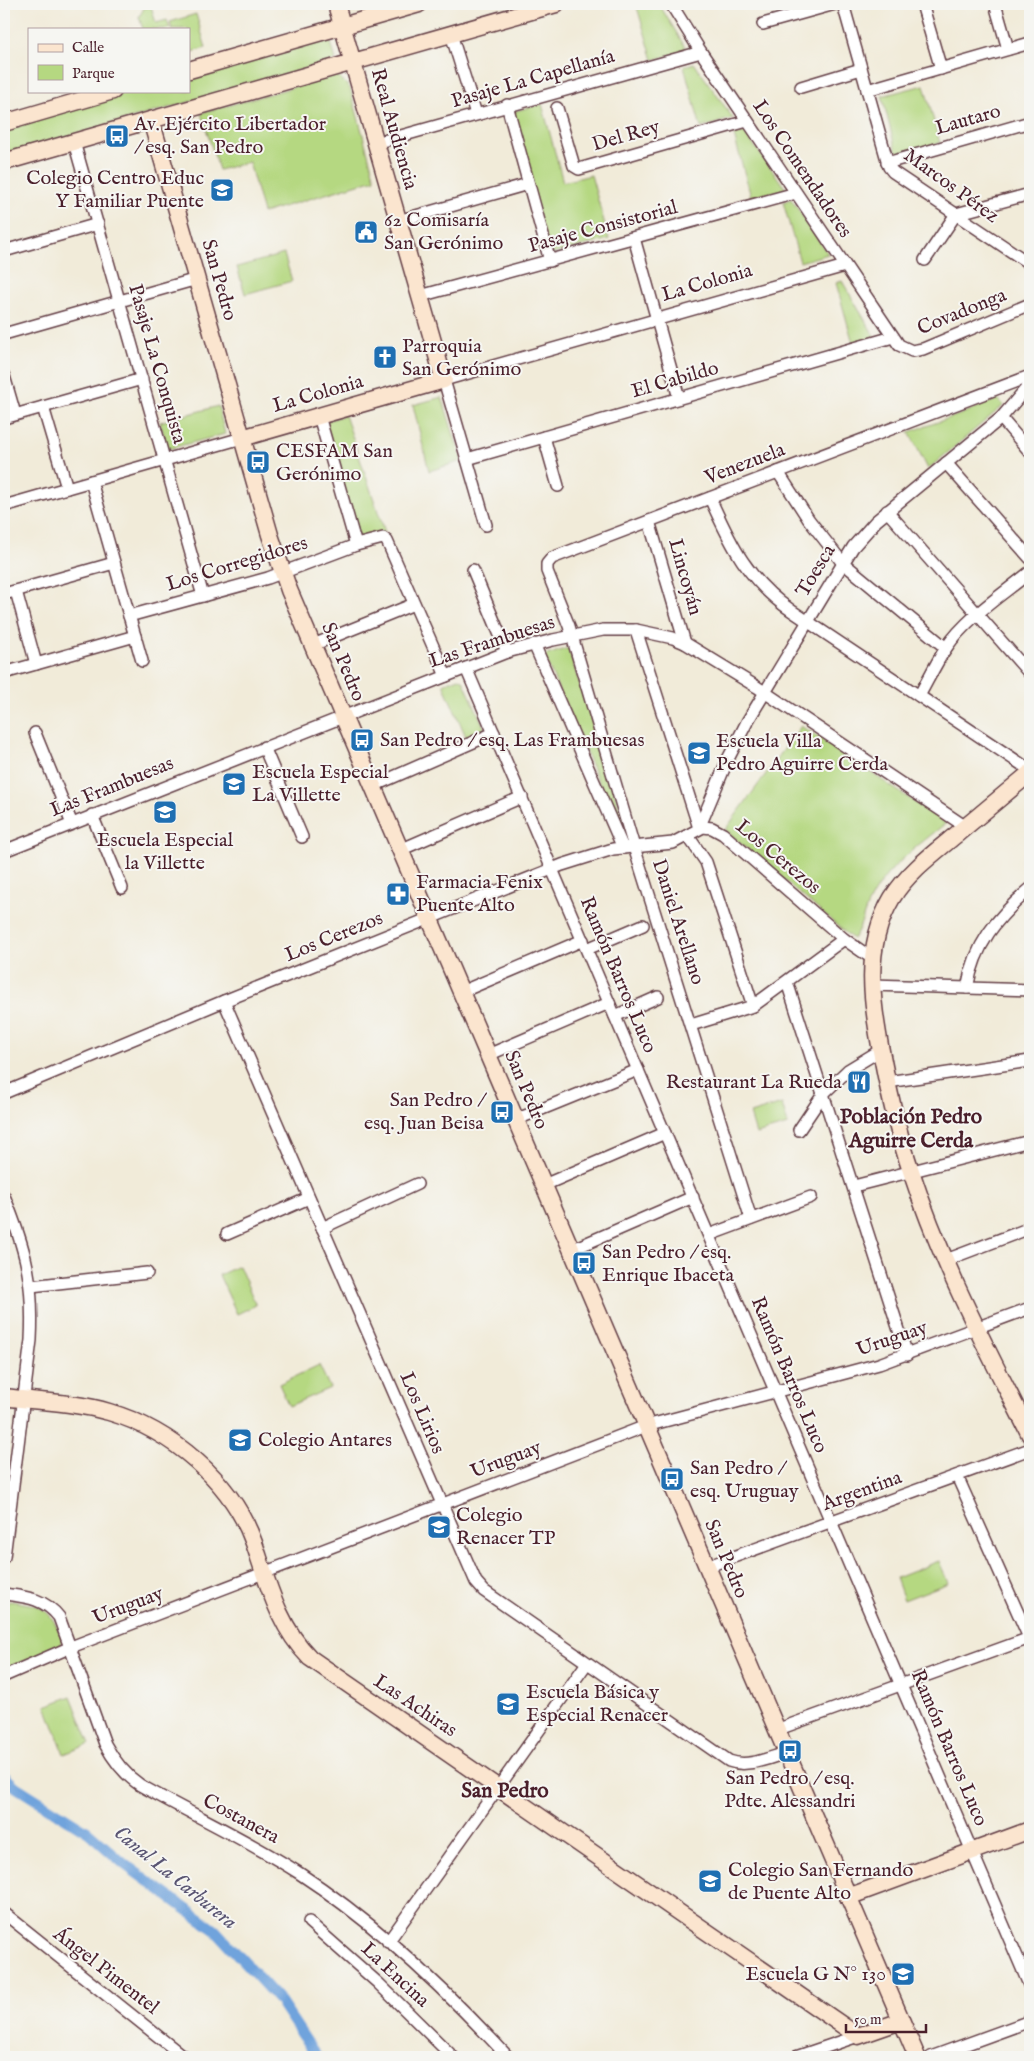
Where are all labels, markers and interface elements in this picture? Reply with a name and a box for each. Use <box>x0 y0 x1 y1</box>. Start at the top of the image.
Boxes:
legend <box>28 28 190 92</box>
text: Calle <box>72 38 104 57</box>
street label: Pasaje La Capellanía <box>449 44 618 114</box>
text: Parque <box>72 64 115 83</box>
street label: Real Audiencia <box>365 65 423 193</box>
street label: Los Comendadores <box>747 95 857 243</box>
street label: Lautaro <box>932 99 1004 141</box>
place label: Av. Ejército Libertador / esq. San Pedro <box>133 112 327 160</box>
street label: Del Rey <box>589 114 663 158</box>
bus stop icon: Av. Ejército Libertador / esq. San Pedro <box>104 123 130 149</box>
street label: Marcos Pérez <box>898 143 1004 229</box>
place label: Colegio Centro Educ Y Familiar Puente <box>26 166 204 214</box>
school or university icon: Colegio Centro Educ Y Familiar Puente <box>209 177 235 203</box>
street label: Pasaje Consistorial <box>526 195 681 259</box>
place label: 62 Comisaría San Gerónimo <box>384 208 503 256</box>
public building icon: 62 Comisaría San Gerónimo <box>353 219 379 245</box>
street label: San Pedro <box>196 237 243 324</box>
street label: La Colonia <box>659 258 755 308</box>
street label: Pasaje La Conquista <box>122 281 192 447</box>
street label: Covadonga <box>914 283 1011 341</box>
place label: Parroquia San Gerónimo <box>402 334 521 382</box>
church icon: Parroquia San Gerónimo <box>372 344 398 370</box>
street label: El Cabildo <box>629 356 722 404</box>
street label: La Colonia <box>270 369 366 419</box>
street label: Venezuela <box>700 437 789 491</box>
place label: CESFAM San Gerónimo <box>276 439 393 487</box>
bus stop icon: CESFAM San Gerónimo <box>245 449 271 475</box>
street label: Los Corregidores <box>163 531 311 597</box>
street label: Lincoyán <box>662 536 708 618</box>
street label: Toesca <box>791 540 842 602</box>
street label: Las Frambuesas <box>426 610 558 674</box>
street label: San Pedro <box>315 619 371 705</box>
bus stop icon: San Pedro / esq. Las Frambuesas <box>349 727 375 753</box>
place label: San Pedro / esq. Las Frambuesas <box>380 728 644 753</box>
place label: Escuela Villa Pedro Aguirre Cerda <box>716 729 888 777</box>
school or university icon: Escuela Villa Pedro Aguirre Cerda <box>686 740 712 766</box>
street label: Las Frambuesas <box>47 751 177 823</box>
place label: Escuela Especial La Villette <box>252 760 389 808</box>
school or university icon: Escuela Especial La Villette <box>221 771 247 797</box>
school or university icon: Escuela Especial la Villette <box>152 799 178 825</box>
street label: Los Cerezos <box>730 814 826 900</box>
place label: Escuela Especial la Villette <box>97 828 234 876</box>
street label: Daniel Arellano <box>646 856 710 988</box>
place label: Farmacia Fenix Puente Alto <box>416 870 543 918</box>
pharmacy icon: Farmacia Fenix Puente Alto <box>385 881 411 907</box>
street label: Ramón Barros Luco <box>574 893 662 1057</box>
street label: Los Cerezos <box>281 906 387 968</box>
street label: San Pedro <box>498 1047 554 1133</box>
restaurant icon: Restaurant La Rueda <box>846 1069 872 1095</box>
place label: Restaurant La Rueda <box>666 1070 842 1095</box>
place label: San Pedro / esq. Juan Beisa <box>364 1088 487 1136</box>
bus stop icon: San Pedro / esq. Juan Beisa <box>489 1099 515 1125</box>
district label: Población Pedro Aguirre Cerda <box>840 1104 983 1155</box>
place label: San Pedro / esq. Enrique Ibaceta <box>602 1240 734 1288</box>
bus stop icon: San Pedro / esq. Enrique Ibaceta <box>571 1250 597 1276</box>
street label: Ramón Barros Luco <box>745 1293 833 1457</box>
street label: Uruguay <box>853 1315 931 1363</box>
street label: Los Lirios <box>394 1368 450 1458</box>
school or university icon: Colegio Antares <box>227 1427 253 1453</box>
place label: Colegio Antares <box>258 1428 392 1453</box>
street label: Uruguay <box>467 1435 545 1485</box>
place label: San Pedro / esq. Uruguay <box>690 1456 799 1504</box>
street label: Argentina <box>818 1465 906 1517</box>
bus stop icon: San Pedro / esq. Uruguay <box>659 1466 685 1492</box>
place label: Colegio Renacer TP <box>456 1503 556 1551</box>
school or university icon: Colegio Renacer TP <box>426 1514 452 1540</box>
street label: San Pedro <box>698 1516 754 1602</box>
street label: Uruguay <box>89 1581 167 1631</box>
street label: Ramón Barros Luco <box>905 1666 993 1830</box>
street label: Las Achiras <box>368 1669 462 1743</box>
place label: Escuela Básica y Especial Renacer <box>526 1680 669 1728</box>
school or university icon: Escuela Básica y Especial Renacer <box>495 1691 521 1717</box>
bus stop icon: San Pedro / esq. Pdte. Alessandri <box>777 1738 803 1764</box>
place label: San Pedro / esq. Pdte. Alessandri <box>724 1766 856 1814</box>
district label: San Pedro <box>461 1778 549 1805</box>
street label: Costanera <box>198 1788 284 1850</box>
water label: Canal La Carburera <box>108 1820 242 1936</box>
place label: Colegio San Fernando de Puente Alto <box>728 1858 913 1906</box>
school or university icon: Colegio San Fernando de Puente Alto <box>697 1868 723 1894</box>
street label: Ángel Pimentel <box>47 1921 164 2020</box>
street label: La Encina <box>355 1937 435 2013</box>
school or university icon: Escuela G N° 130 <box>890 1961 916 1987</box>
place label: Escuela G N° 130 <box>745 1962 886 1987</box>
scale bar <box>846 2001 926 2033</box>
text: 50 m <box>854 2010 882 2029</box>

